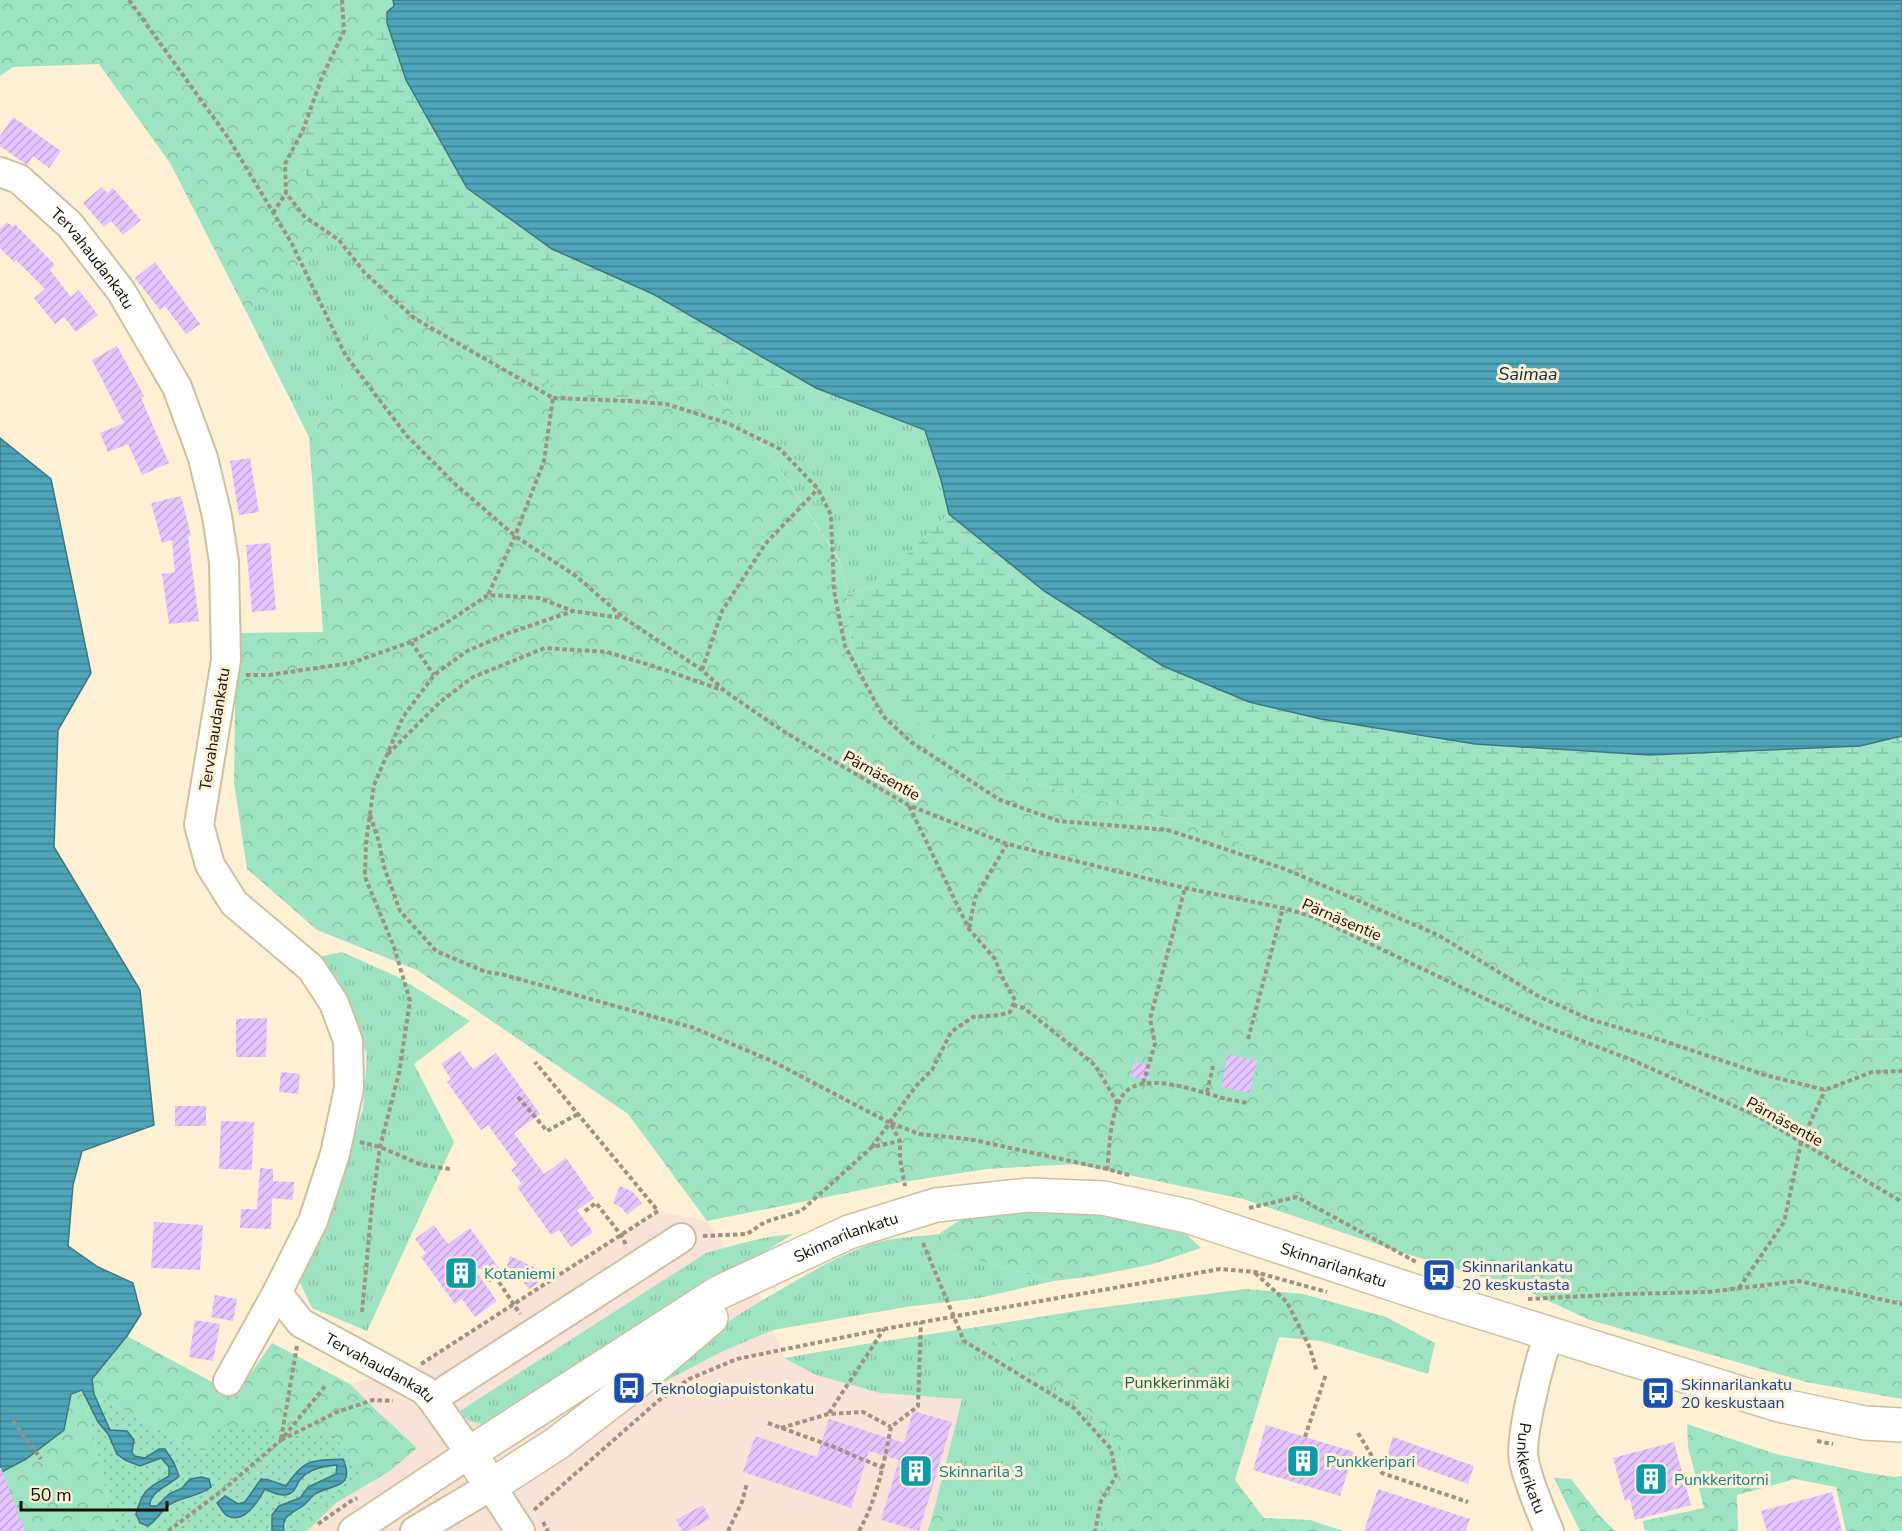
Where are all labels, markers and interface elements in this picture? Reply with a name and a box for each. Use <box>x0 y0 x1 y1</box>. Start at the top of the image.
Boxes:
street label: Tervahaudankatu <box>46 203 139 313</box>
water label: Saimaa <box>1498 362 1558 386</box>
street label: Tervahaudankatu <box>194 666 236 792</box>
street label: Pärnäsentie <box>839 746 924 806</box>
street label: Pärnäsentie <box>1298 893 1385 947</box>
street label: Pärnäsentie <box>1742 1092 1827 1152</box>
street label: Skinnarilankatu <box>790 1207 901 1268</box>
street label: Skinnarilankatu <box>1277 1238 1390 1293</box>
building icon: Kotaniemi <box>443 1255 479 1291</box>
place label: Skinnarilankatu 20 keskustasta <box>1462 1256 1573 1296</box>
bus stop icon: Skinnarilankatu 20 keskustasta <box>1421 1257 1457 1293</box>
place label: Kotaniemi <box>484 1263 555 1285</box>
street label: Tervahaudankatu <box>321 1328 440 1408</box>
bus stop icon: Teknologiapuistonkatu <box>611 1370 647 1406</box>
park label: Punkkerinmäki <box>1125 1372 1229 1394</box>
place label: Skinnarilankatu 20 keskustaan <box>1681 1374 1792 1414</box>
bus stop icon: Skinnarilankatu 20 keskustaan <box>1640 1375 1676 1411</box>
place label: Teknologiapuistonkatu <box>652 1378 814 1400</box>
street label: Punkkerikatu <box>1511 1421 1551 1517</box>
building icon: Punkkeripari <box>1285 1443 1321 1479</box>
place label: Punkkeripari <box>1326 1451 1415 1473</box>
building icon: Skinnarila 3 <box>898 1453 934 1489</box>
place label: Skinnarila 3 <box>939 1461 1024 1483</box>
building icon: Punkkeritorni <box>1633 1461 1669 1497</box>
place label: Punkkeritorni <box>1674 1469 1769 1491</box>
scale bar <box>21 1474 166 1512</box>
text: 50 m <box>30 1483 72 1507</box>

